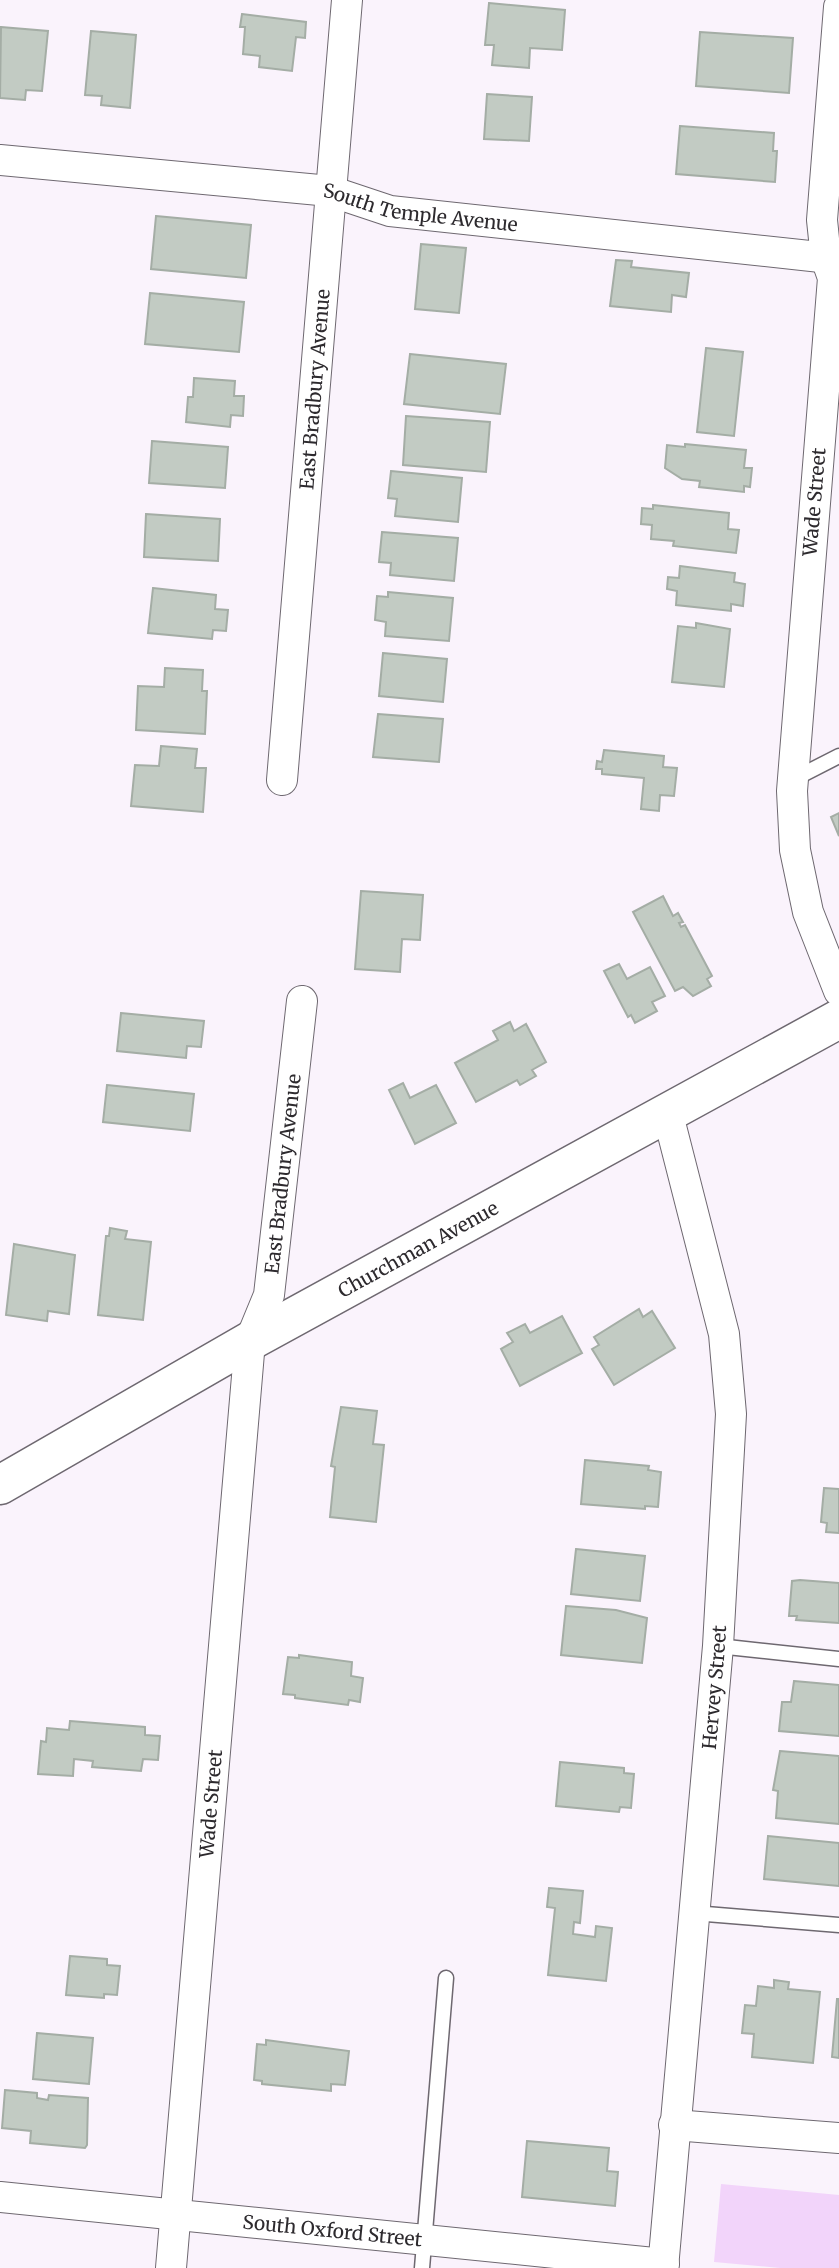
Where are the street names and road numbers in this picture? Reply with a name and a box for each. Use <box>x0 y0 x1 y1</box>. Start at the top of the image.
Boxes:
street label: South Temple Avenue <box>322 178 519 237</box>
street label: East Bradbury Avenue <box>294 288 335 491</box>
street label: Wade Street <box>797 446 831 558</box>
street label: East Bradbury Avenue <box>259 1072 306 1275</box>
street label: Churchman Avenue <box>334 1196 502 1303</box>
street label: Hervey Street <box>697 1624 731 1750</box>
street label: Wade Street <box>194 1748 227 1860</box>
street label: South Oxford Street <box>241 2210 424 2252</box>

